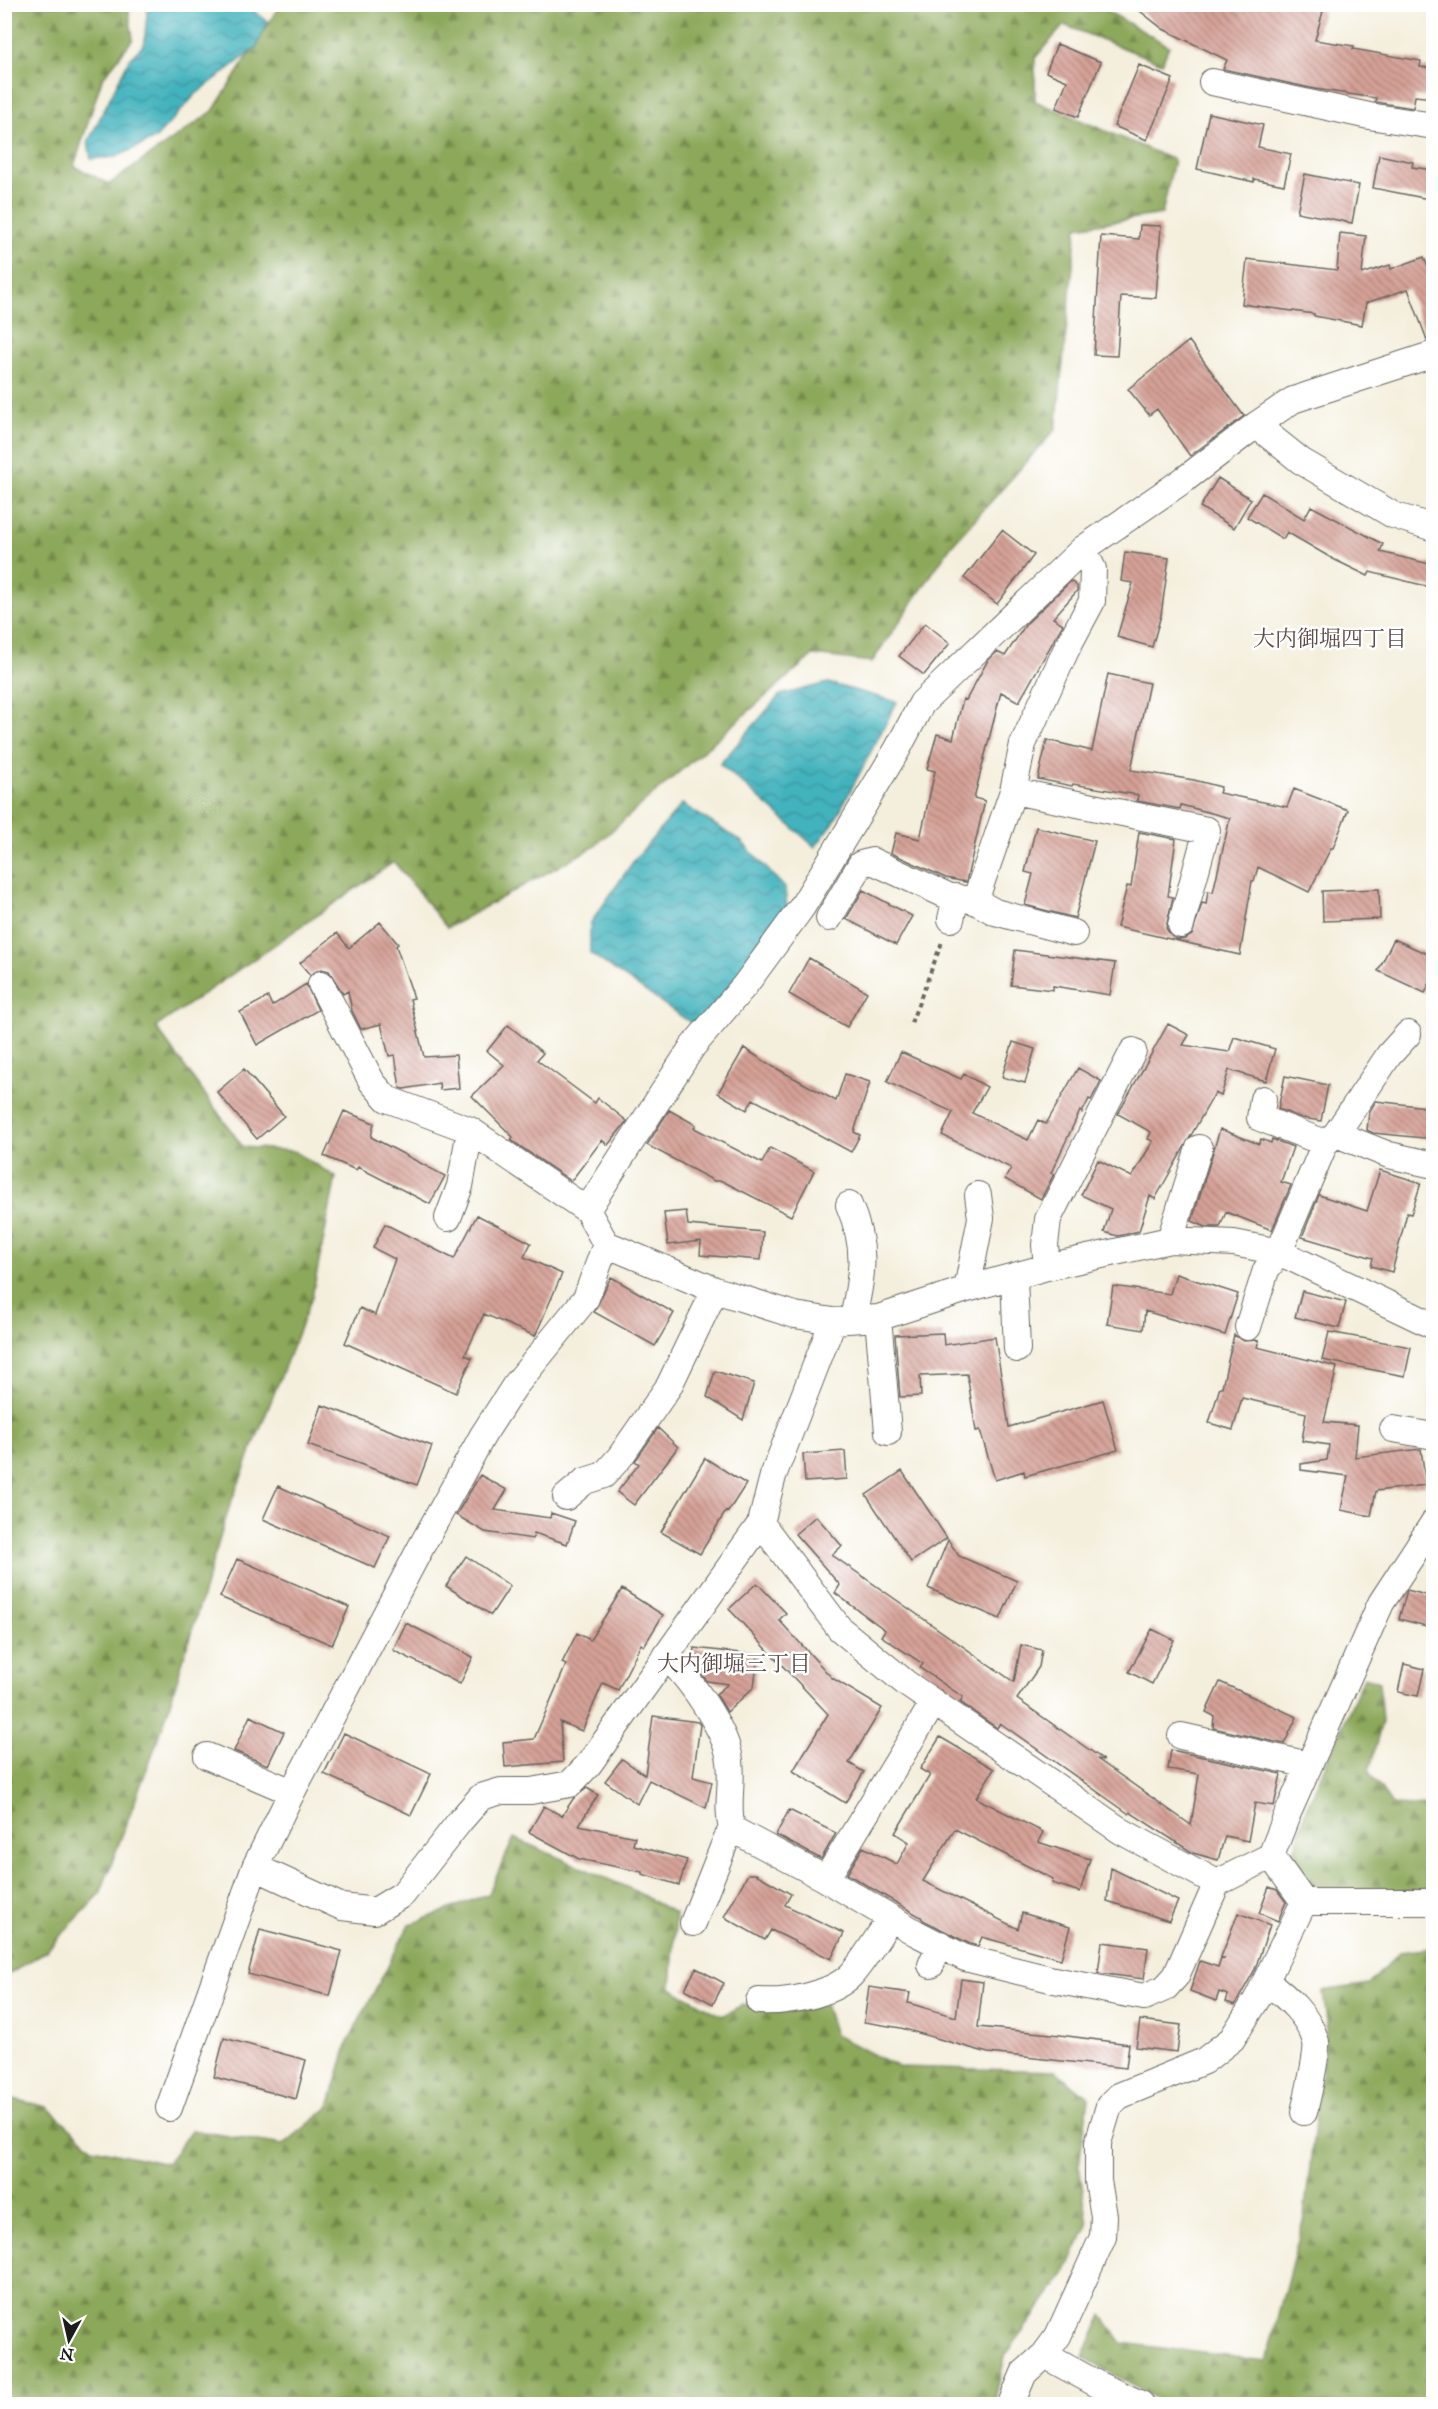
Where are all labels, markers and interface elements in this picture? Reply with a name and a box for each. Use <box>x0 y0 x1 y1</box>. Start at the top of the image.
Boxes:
district label: 大内御堀四丁目 <box>1253 625 1407 652</box>
district label: 大内御堀三丁目 <box>657 1650 811 1677</box>
north arrow <box>39 2310 99 2370</box>
text: N <box>59 2344 75 2365</box>

